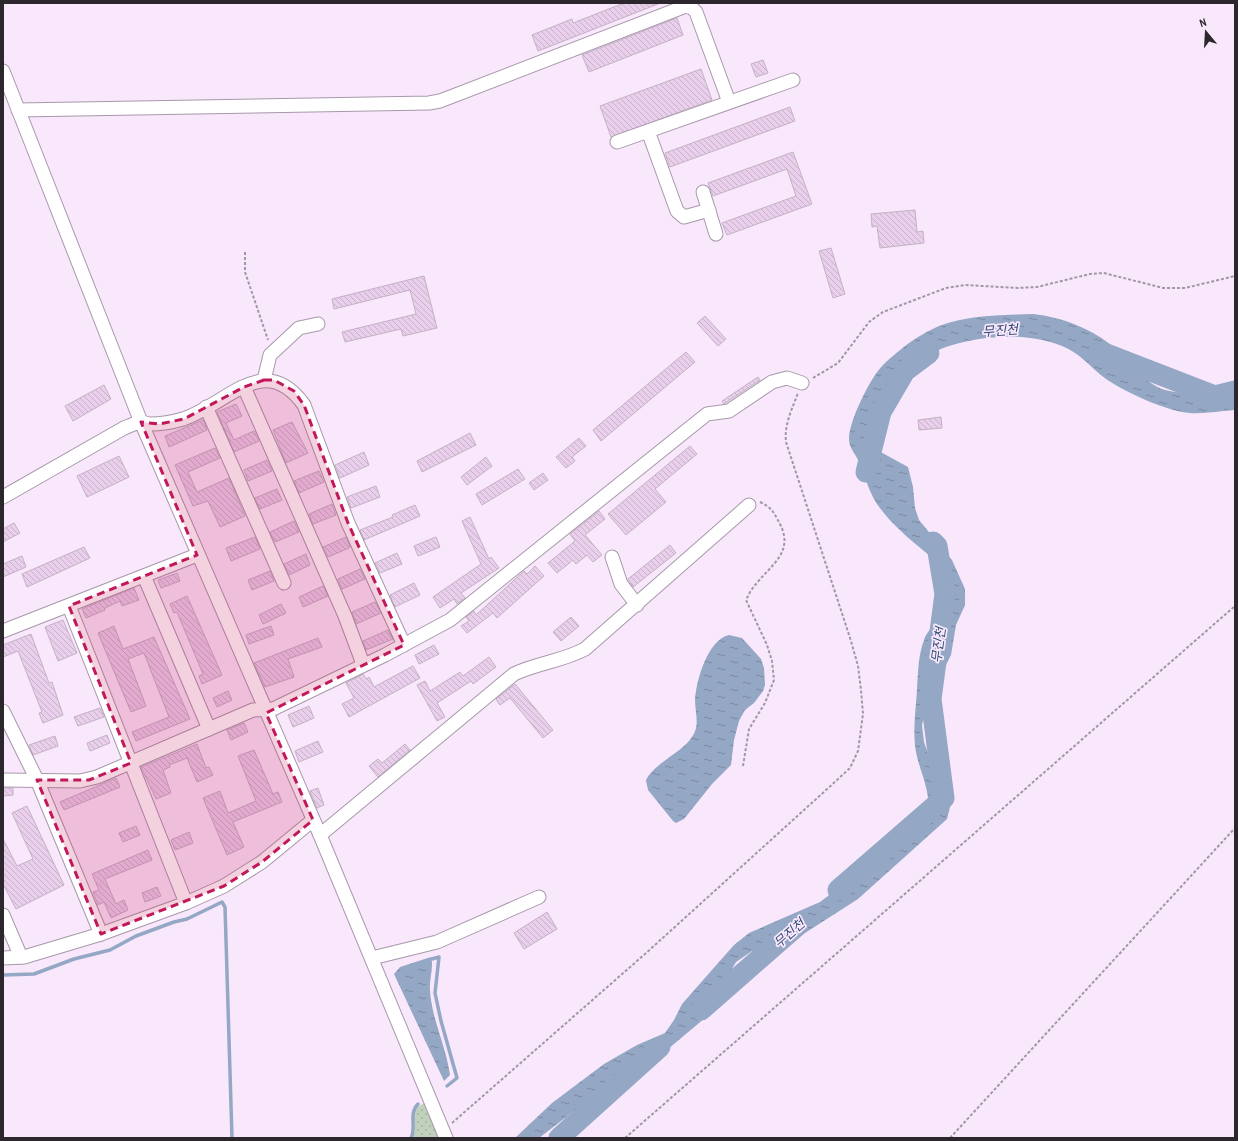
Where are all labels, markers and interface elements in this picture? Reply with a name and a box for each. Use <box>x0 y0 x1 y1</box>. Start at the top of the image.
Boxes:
north arrow <box>1186 12 1226 52</box>
text: N <box>1198 15 1208 30</box>
water label: 무진천 <box>982 321 1020 340</box>
water label: 무진천 <box>928 625 950 664</box>
water label: 무진천 <box>770 915 809 952</box>

